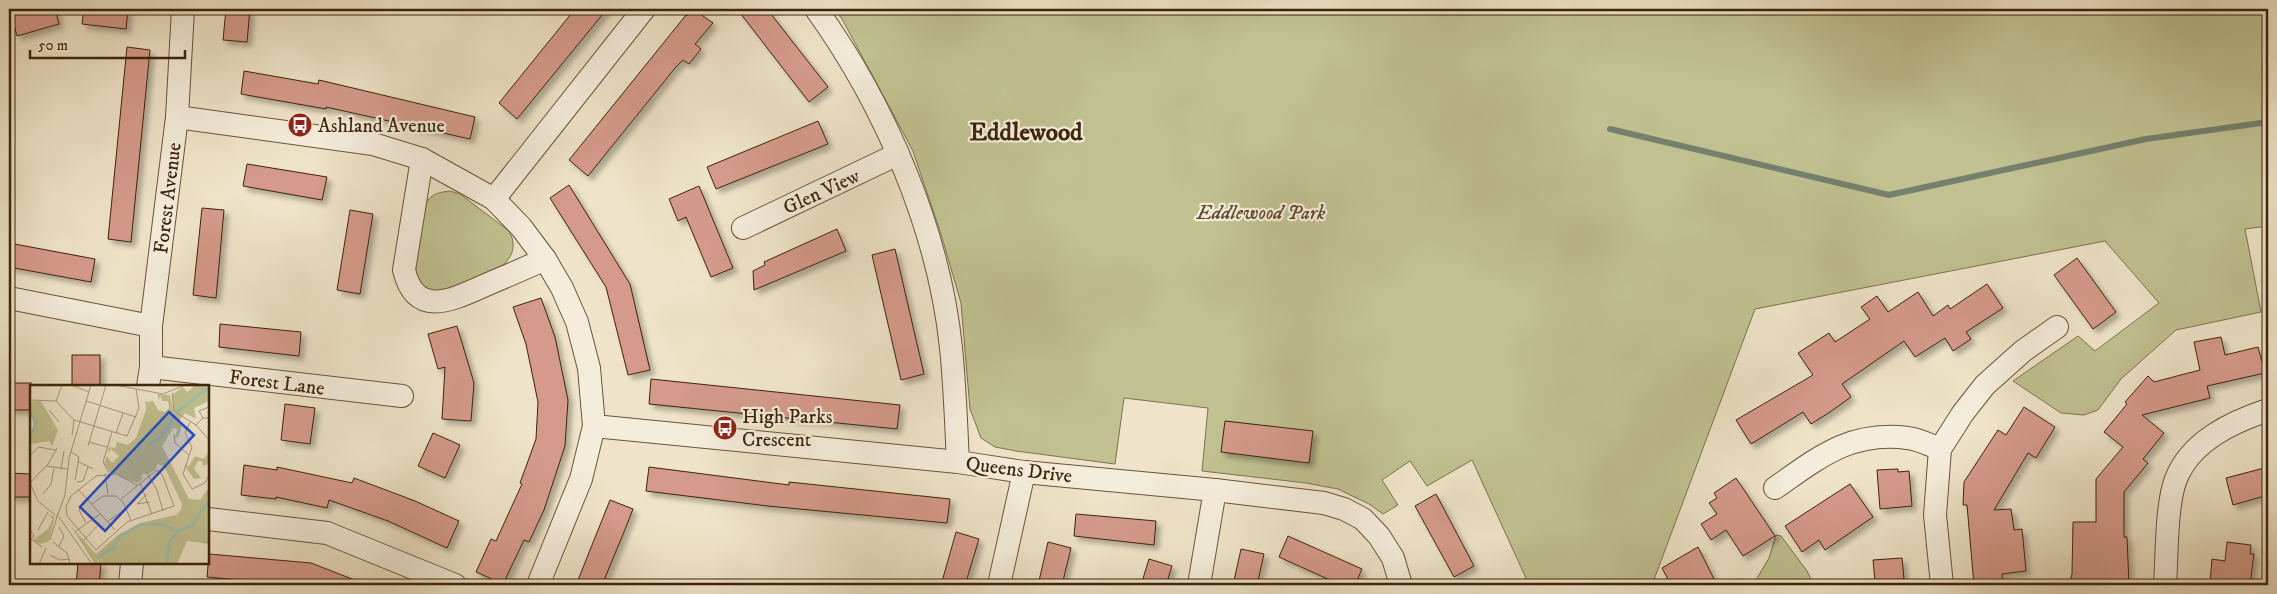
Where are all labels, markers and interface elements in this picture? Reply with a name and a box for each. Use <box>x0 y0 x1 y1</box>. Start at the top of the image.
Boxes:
scale bar <box>30 28 185 60</box>
text: 50 m <box>38 36 68 55</box>
bus stop icon: Ashland Avenue <box>287 112 313 138</box>
place label: Ashland Avenue <box>318 114 445 139</box>
district label: Eddlewood <box>969 117 1083 148</box>
street label: Forest Avenue <box>149 141 188 255</box>
street label: Glen View <box>779 164 864 221</box>
park label: Eddlewood Park <box>1196 201 1326 226</box>
street label: Forest Lane <box>228 365 326 402</box>
inset map <box>30 385 209 564</box>
place label: High Parks Crescent <box>742 405 833 453</box>
bus stop icon: High Parks Crescent <box>712 415 738 441</box>
street label: Queens Drive <box>964 452 1073 489</box>

